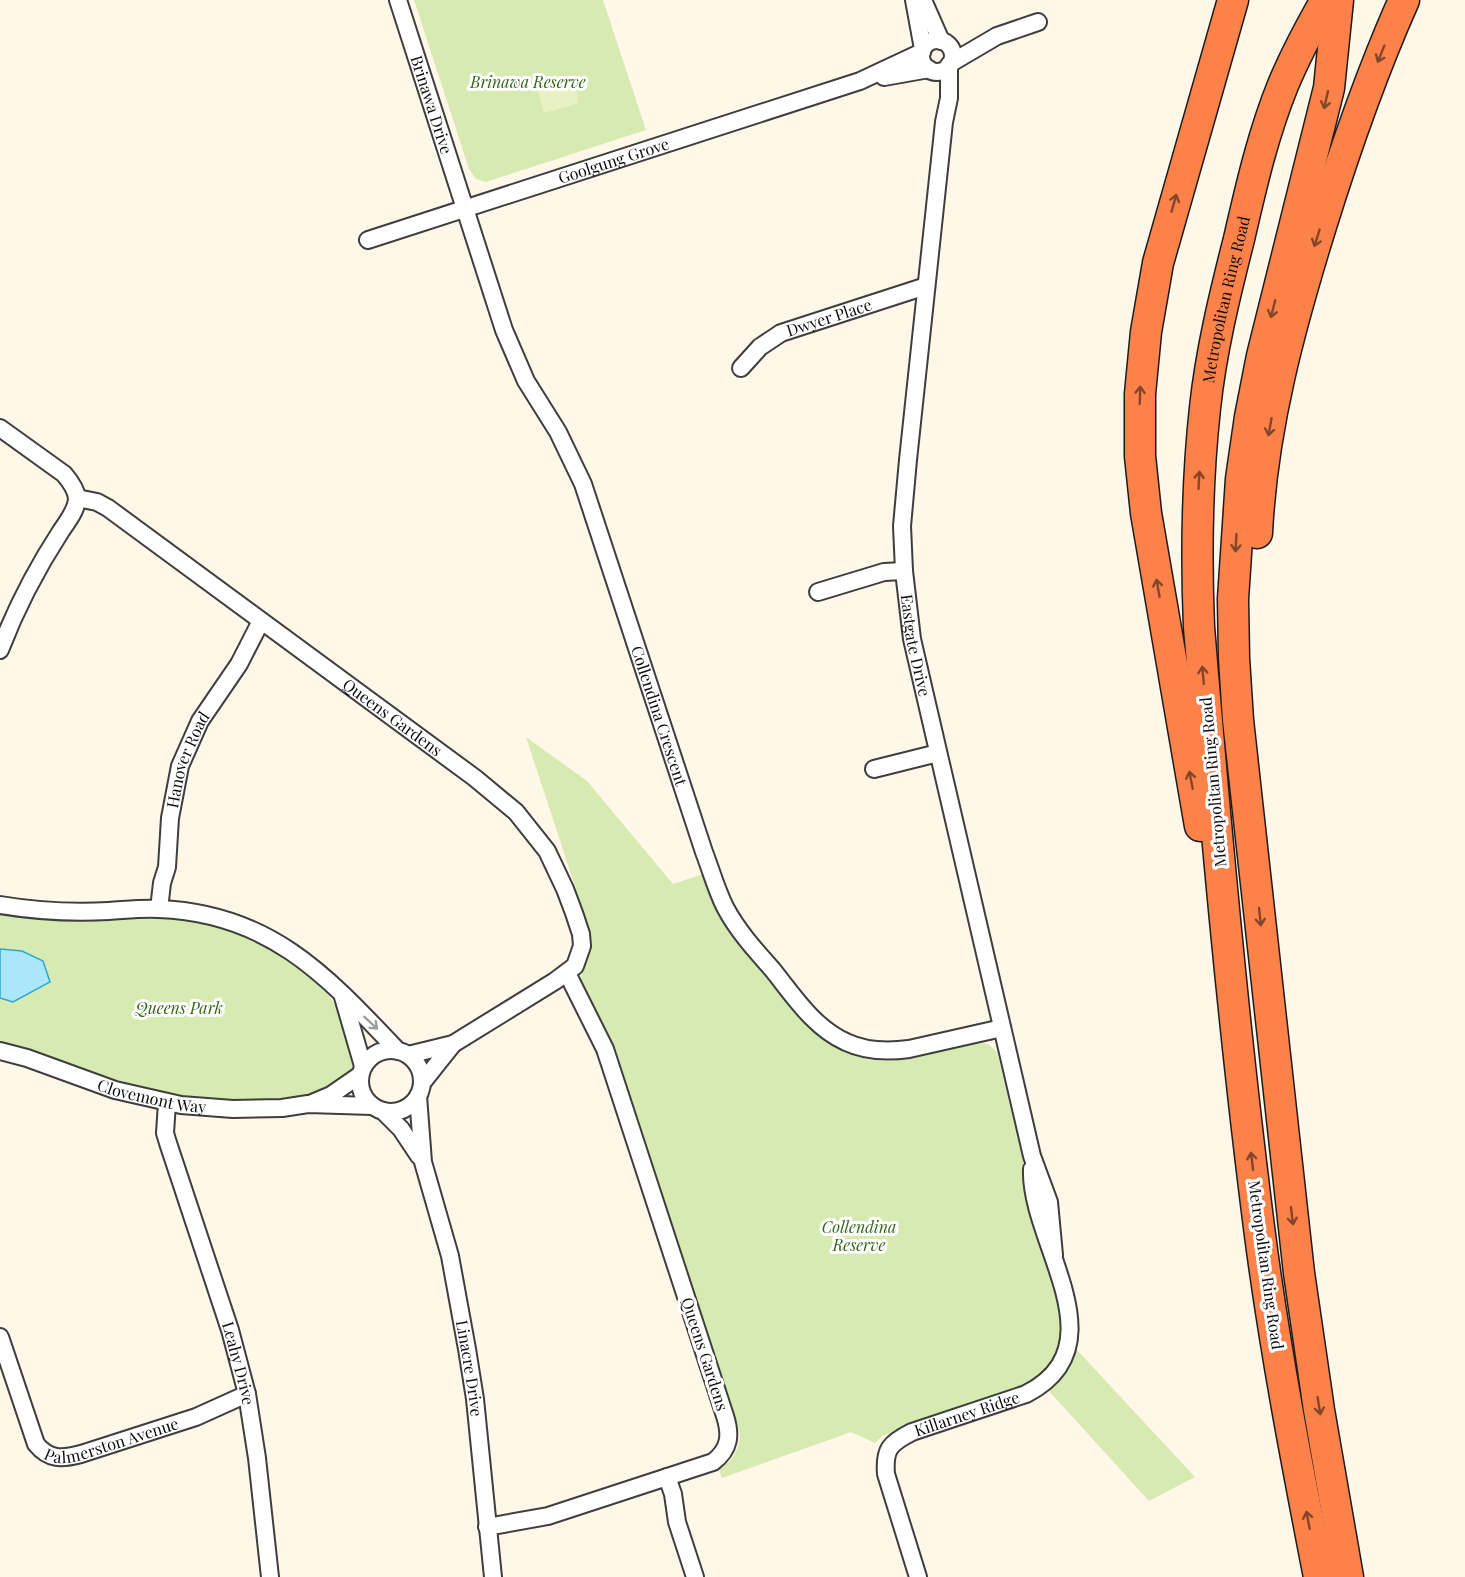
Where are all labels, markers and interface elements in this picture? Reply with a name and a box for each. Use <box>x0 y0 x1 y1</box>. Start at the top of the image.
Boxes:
one-way arrow <box>1375 44 1386 62</box>
street label: Brinawa Drive <box>406 53 458 157</box>
park label: Brinawa Reserve <box>469 71 586 92</box>
one-way arrow <box>1320 89 1331 109</box>
street label: Goolgung Grove <box>555 132 671 188</box>
one-way arrow <box>1169 194 1180 213</box>
street label: Metropolitan Ring Road <box>1197 214 1254 385</box>
one-way arrow <box>1311 228 1322 247</box>
street label: Dwyer Place <box>784 293 874 341</box>
one-way arrow <box>1267 299 1278 318</box>
one-way arrow <box>1135 385 1146 405</box>
one-way arrow <box>1264 417 1275 436</box>
one-way arrow <box>1194 470 1205 490</box>
one-way arrow <box>1230 532 1241 552</box>
one-way arrow <box>1152 579 1163 599</box>
street label: Eastgate Drive <box>897 593 936 698</box>
street label: Collendina Crescent <box>627 643 693 788</box>
one-way arrow <box>1197 665 1208 685</box>
street label: Queens Gardens <box>339 673 447 760</box>
street label: Metropolitan Ring Road <box>1195 696 1230 868</box>
street label: Hanover Road <box>161 707 214 810</box>
one-way arrow <box>1185 771 1196 791</box>
one-way arrow <box>1255 907 1266 927</box>
park label: Queens Park <box>134 997 223 1018</box>
one-way arrow <box>363 1016 378 1030</box>
street label: Clovemont Way <box>95 1074 207 1117</box>
one-way arrow <box>1246 1152 1257 1172</box>
street label: Metropolitan Ring Road <box>1244 1179 1289 1351</box>
one-way arrow <box>1287 1205 1298 1225</box>
park label: Collendina Reserve <box>822 1216 896 1255</box>
street label: Queens Gardens <box>677 1294 734 1413</box>
street label: Linacre Drive <box>452 1318 488 1418</box>
street label: Leahy Drive <box>218 1319 260 1406</box>
street label: Killarney Ridge <box>911 1386 1022 1441</box>
one-way arrow <box>1314 1396 1325 1416</box>
street label: Palmerston Avenue <box>41 1412 181 1467</box>
one-way arrow <box>1302 1510 1313 1530</box>

